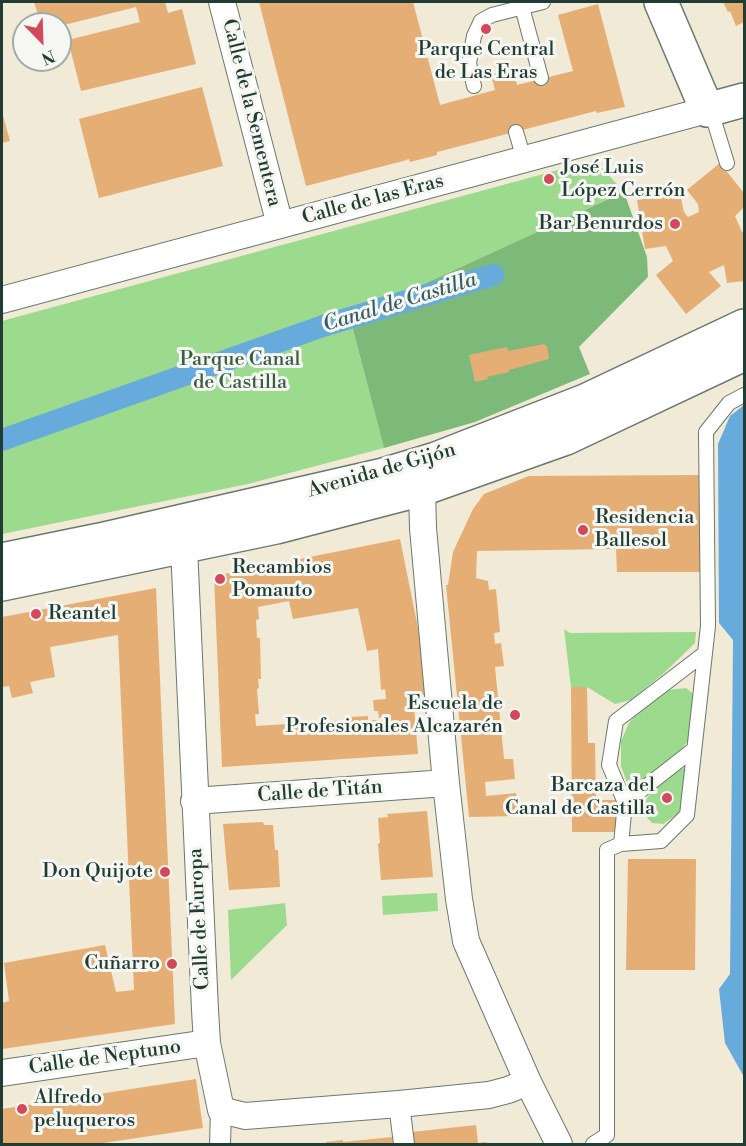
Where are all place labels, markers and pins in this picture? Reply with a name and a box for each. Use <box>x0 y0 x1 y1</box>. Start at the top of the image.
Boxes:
marker: Parque Central de Las Eras <box>479 22 493 36</box>
place label: Parque Central de Las Eras <box>418 38 554 85</box>
place label: José Luis López Cerrón <box>561 156 685 203</box>
marker: José Luis López Cerrón <box>542 172 556 186</box>
place label: Bar Benurdos <box>539 212 663 236</box>
marker: Bar Benurdos <box>668 217 682 231</box>
place label: Residencia Ballesol <box>595 506 694 553</box>
marker: Residencia Ballesol <box>576 523 590 537</box>
place label: Recambios Pomauto <box>232 556 331 603</box>
marker: Recambios Pomauto <box>213 572 227 586</box>
place label: Reantel <box>48 602 117 626</box>
marker: Reantel <box>29 607 43 621</box>
place label: Escuela de Profesionales Alcazarén <box>285 692 503 739</box>
marker: Escuela de Profesionales Alcazarén <box>508 708 522 722</box>
place label: Barcaza del Canal de Castilla <box>505 774 655 821</box>
marker: Barcaza del Canal de Castilla <box>660 791 674 805</box>
place label: Don Quijote <box>42 860 153 884</box>
marker: Don Quijote <box>158 865 172 879</box>
place label: Cuñarro <box>84 952 160 976</box>
marker: Cuñarro <box>165 957 179 971</box>
place label: Alfredo peluqueros <box>34 1086 135 1133</box>
marker: Alfredo peluqueros <box>15 1102 29 1116</box>

